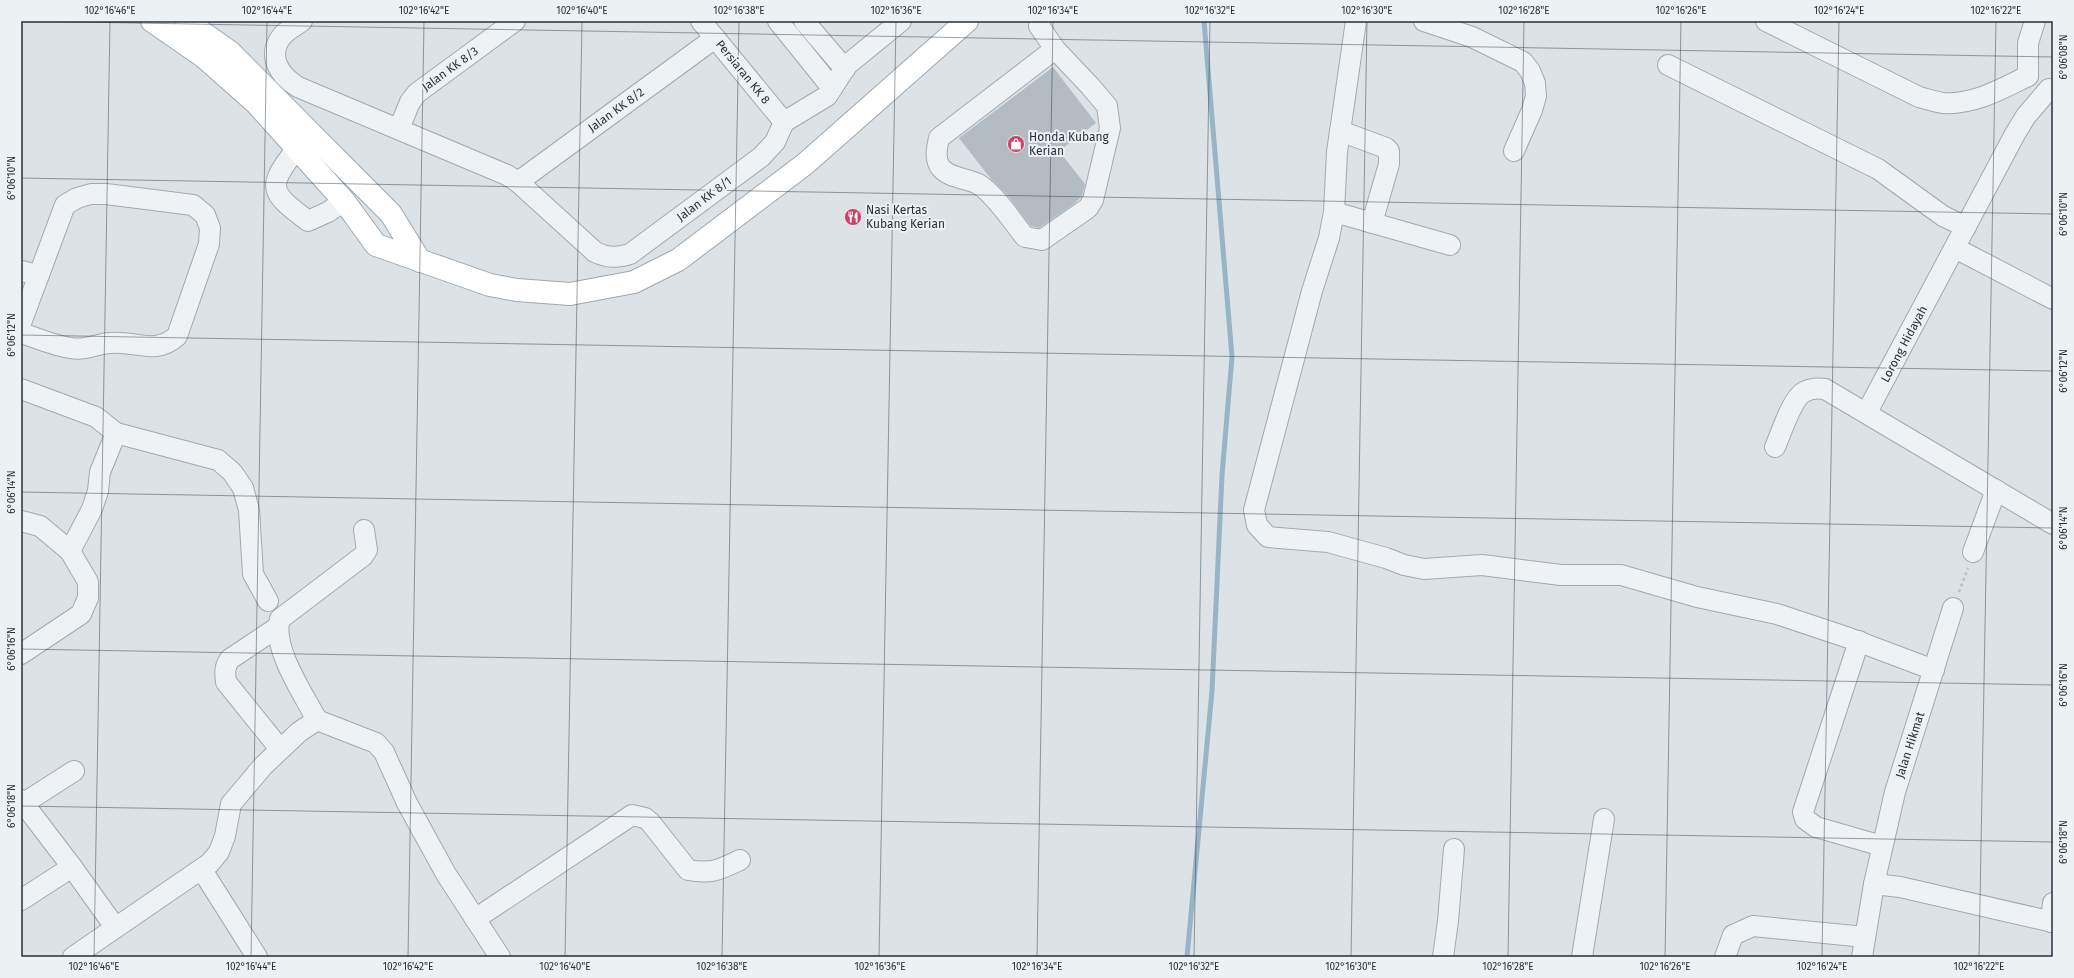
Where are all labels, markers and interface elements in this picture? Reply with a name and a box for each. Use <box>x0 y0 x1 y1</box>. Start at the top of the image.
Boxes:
text: 102°16'46"E <box>84 5 136 17</box>
text: 102°16'44"E <box>242 5 292 17</box>
text: 102°16'42"E <box>399 5 449 17</box>
text: 102°16'40"E <box>556 5 608 17</box>
text: 102°16'38"E <box>713 5 765 17</box>
text: 102°16'36"E <box>870 5 922 17</box>
text: 102°16'34"E <box>1028 5 1078 17</box>
text: 102°16'32"E <box>1185 5 1235 17</box>
text: 102°16'30"E <box>1341 5 1393 17</box>
text: 102°16'28"E <box>1498 5 1550 17</box>
text: 102°16'26"E <box>1655 5 1707 17</box>
text: 102°16'24"E <box>1814 5 1864 17</box>
text: 102°16'22"E <box>1971 5 2021 17</box>
text: 6°06'08"N <box>2058 34 2070 80</box>
street label: Persiaran KK 8 <box>713 37 773 107</box>
street label: Jalan KK 8/3 <box>419 44 481 94</box>
street label: Jalan KK 8/2 <box>585 85 647 135</box>
place label: Honda Kubang Kerian <box>1029 130 1110 158</box>
shop icon: Honda Kubang Kerian <box>1006 134 1026 154</box>
text: 6°06'10"N <box>6 156 18 200</box>
street label: Jalan KK 8/1 <box>674 174 734 224</box>
text: 6°06'10"N <box>2058 192 2070 236</box>
place label: Nasi Kertas Kubang Kerian <box>866 203 945 231</box>
restaurant icon: Nasi Kertas Kubang Kerian <box>843 207 863 227</box>
street label: Lorong Hidayah <box>1878 303 1930 385</box>
text: 6°06'12"N <box>6 313 18 357</box>
text: 6°06'12"N <box>2058 349 2070 393</box>
text: 6°06'14"N <box>6 470 18 514</box>
text: 6°06'14"N <box>2058 506 2070 550</box>
text: 6°06'16"N <box>6 627 18 671</box>
text: 6°06'16"N <box>2058 663 2070 707</box>
street label: Jalan Hikmat <box>1893 709 1928 780</box>
text: 6°06'18"N <box>6 784 18 828</box>
text: 6°06'18"N <box>2058 820 2070 864</box>
text: 102°16'46"E <box>68 961 120 973</box>
text: 102°16'44"E <box>226 961 276 973</box>
text: 102°16'42"E <box>383 961 433 973</box>
text: 102°16'40"E <box>539 961 591 973</box>
text: 102°16'38"E <box>696 961 748 973</box>
text: 102°16'36"E <box>854 961 906 973</box>
text: 102°16'34"E <box>1012 961 1062 973</box>
text: 102°16'32"E <box>1169 961 1219 973</box>
text: 102°16'30"E <box>1325 961 1377 973</box>
text: 102°16'28"E <box>1482 961 1534 973</box>
text: 102°16'26"E <box>1639 961 1691 973</box>
text: 102°16'24"E <box>1797 961 1847 973</box>
text: 102°16'22"E <box>1954 961 2004 973</box>

